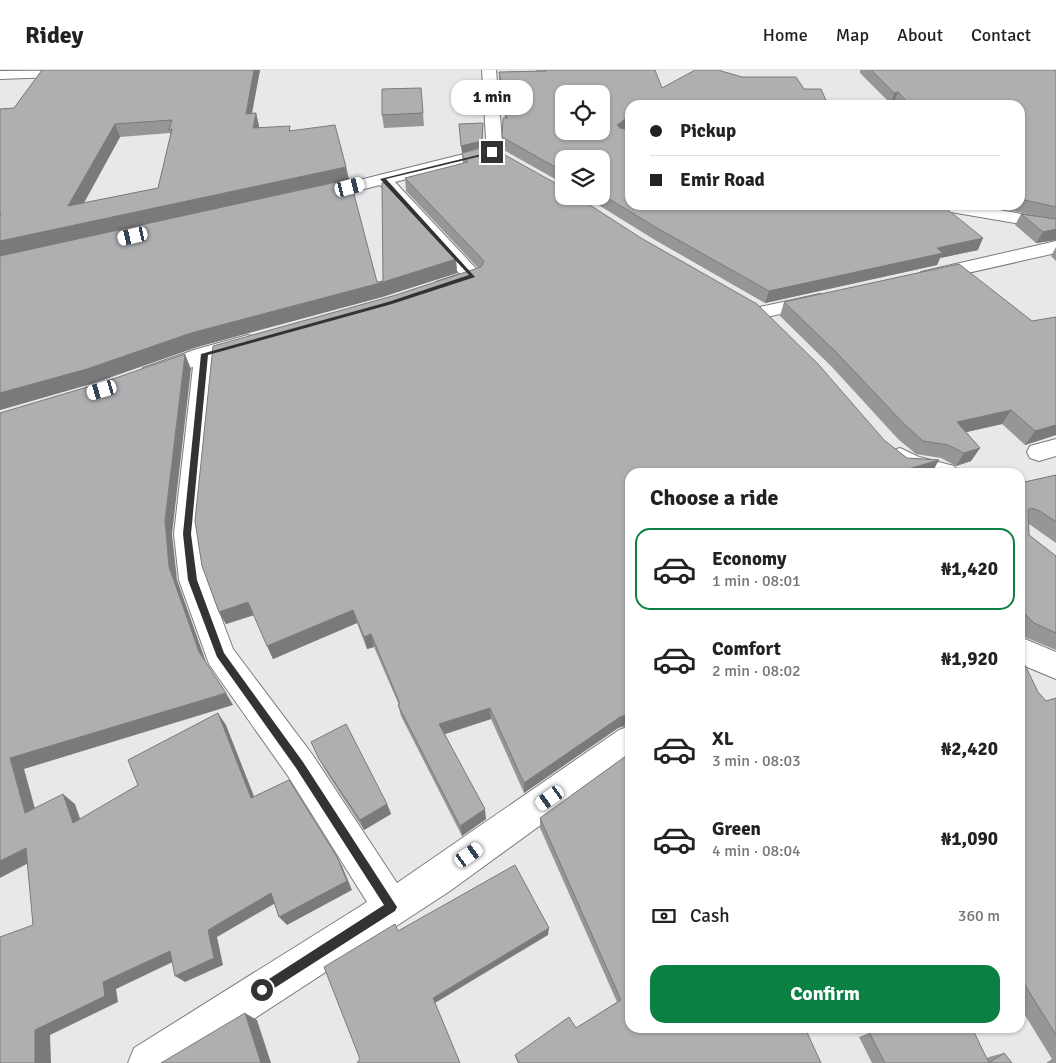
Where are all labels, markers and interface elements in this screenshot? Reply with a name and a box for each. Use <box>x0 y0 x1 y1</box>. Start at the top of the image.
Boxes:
text: Ridey <box>25 20 84 50</box>
text: Home <box>763 24 808 46</box>
text: Map <box>836 24 869 46</box>
text: About <box>897 24 943 46</box>
text: Contact <box>971 24 1031 46</box>
callout: 1 min <box>451 79 533 114</box>
map controls <box>555 85 610 205</box>
button: locate <box>555 85 610 140</box>
text: 1 min <box>473 87 511 107</box>
text: Pickup <box>680 119 736 143</box>
route end <box>481 141 503 163</box>
button: layers <box>555 150 610 205</box>
text: Emir Road <box>680 168 765 192</box>
car <box>333 176 366 198</box>
car <box>116 225 149 247</box>
car <box>85 379 118 401</box>
text: Choose a ride <box>650 484 778 511</box>
icon: car <box>652 547 697 592</box>
text: Economy <box>712 547 786 571</box>
text: ₦1,420 <box>941 557 998 581</box>
text: 1 min · 08:01 <box>712 571 801 591</box>
icon: car <box>652 637 697 682</box>
text: Comfort <box>712 637 781 661</box>
text: ₦1,920 <box>941 647 998 671</box>
text: 2 min · 08:02 <box>712 661 801 681</box>
icon: car <box>652 727 697 772</box>
text: XL <box>712 727 734 751</box>
text: ₦2,420 <box>941 737 998 761</box>
text: 3 min · 08:03 <box>712 751 801 771</box>
car <box>533 783 566 813</box>
icon: car <box>652 817 697 862</box>
text: Green <box>712 817 761 841</box>
text: ₦1,090 <box>941 827 998 851</box>
car <box>452 840 485 870</box>
text: 4 min · 08:04 <box>712 841 801 861</box>
icon: cash <box>650 902 678 930</box>
text: Cash <box>690 904 730 928</box>
text: 360 m <box>958 906 1000 926</box>
button: Confirm <box>650 965 1000 1023</box>
route start <box>251 979 273 1001</box>

